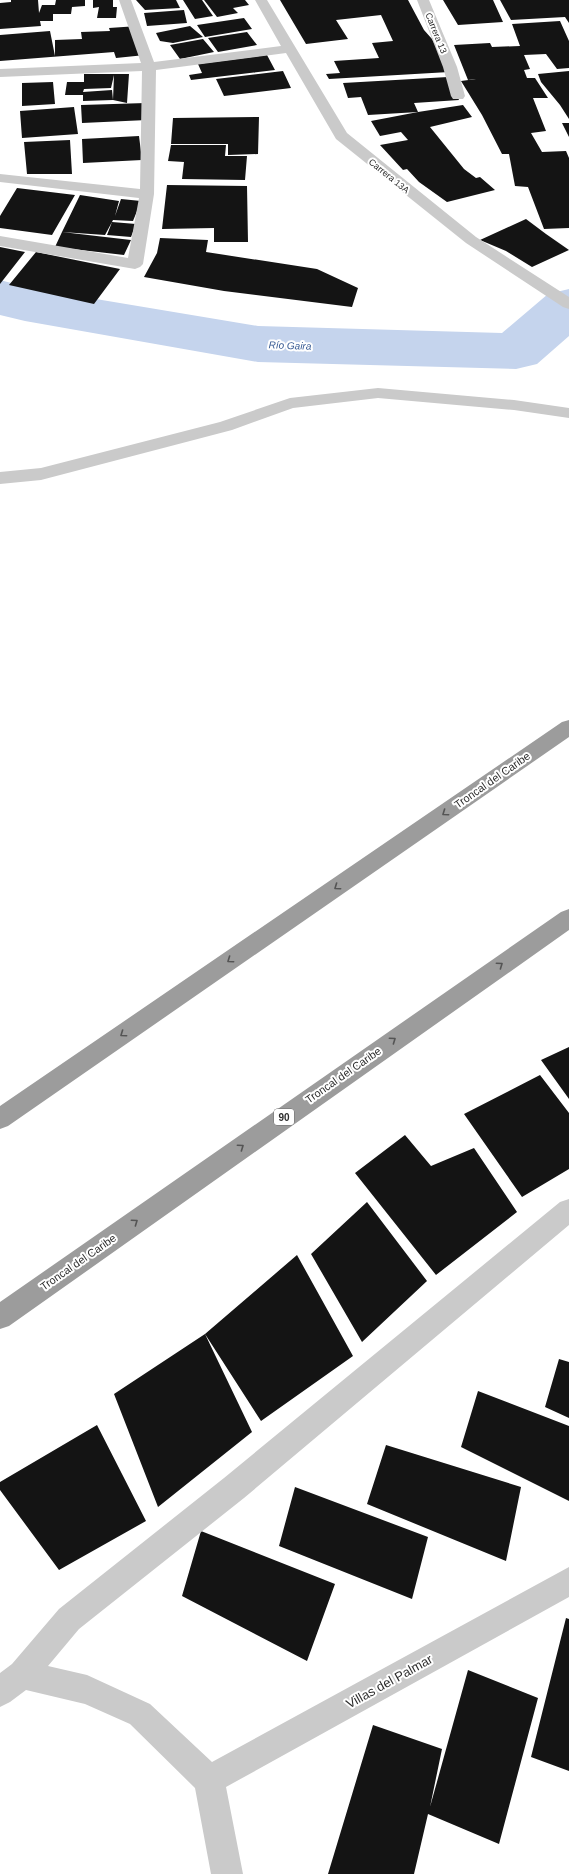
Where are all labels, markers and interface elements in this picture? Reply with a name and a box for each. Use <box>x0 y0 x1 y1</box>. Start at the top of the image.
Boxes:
street label: Carrera 13 <box>423 11 449 55</box>
street label: Carrera 13A <box>367 157 411 195</box>
water label: Río Gaira <box>268 339 312 352</box>
street label: Troncal del Caribe <box>452 749 532 811</box>
one-way arrow <box>442 808 449 815</box>
one-way arrow <box>335 882 342 889</box>
one-way arrow <box>228 955 235 962</box>
one-way arrow <box>496 962 503 970</box>
one-way arrow <box>121 1029 128 1036</box>
one-way arrow <box>389 1038 396 1045</box>
street label: Troncal del Caribe <box>303 1044 383 1106</box>
road number: 90 <box>274 1109 294 1125</box>
one-way arrow <box>237 1145 244 1152</box>
one-way arrow <box>131 1219 138 1227</box>
street label: Troncal del Caribe <box>38 1231 118 1293</box>
street label: Villas del Palmar <box>343 1651 436 1711</box>

